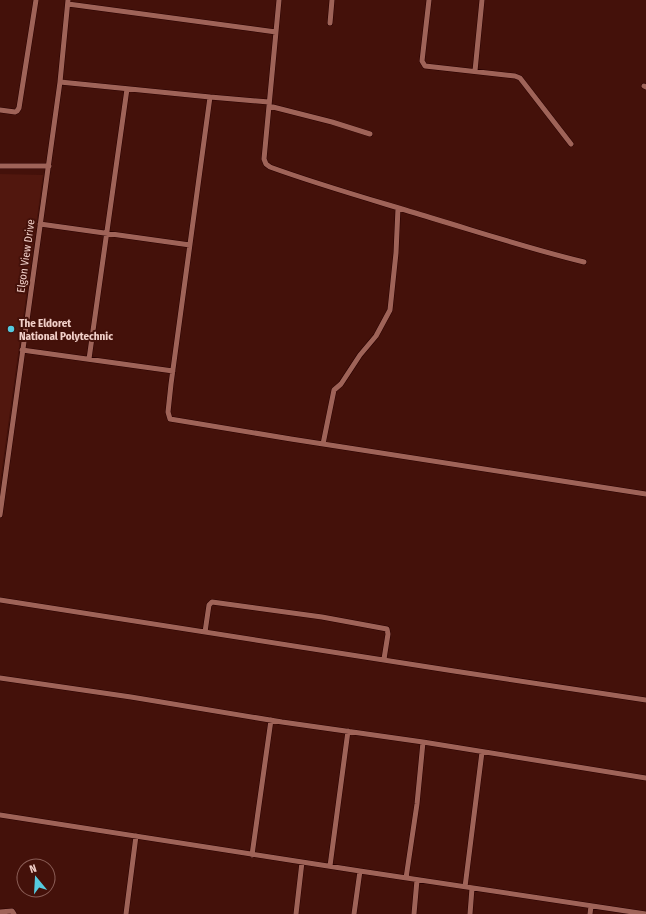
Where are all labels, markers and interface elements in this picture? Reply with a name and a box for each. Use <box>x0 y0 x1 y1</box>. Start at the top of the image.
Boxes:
street label: Elgon View Drive <box>14 218 38 294</box>
place label: The Eldoret National Polytechnic <box>19 317 113 343</box>
marker: The Eldoret National Polytechnic <box>6 324 16 334</box>
north arrow <box>16 858 56 898</box>
text: N <box>28 862 38 876</box>

